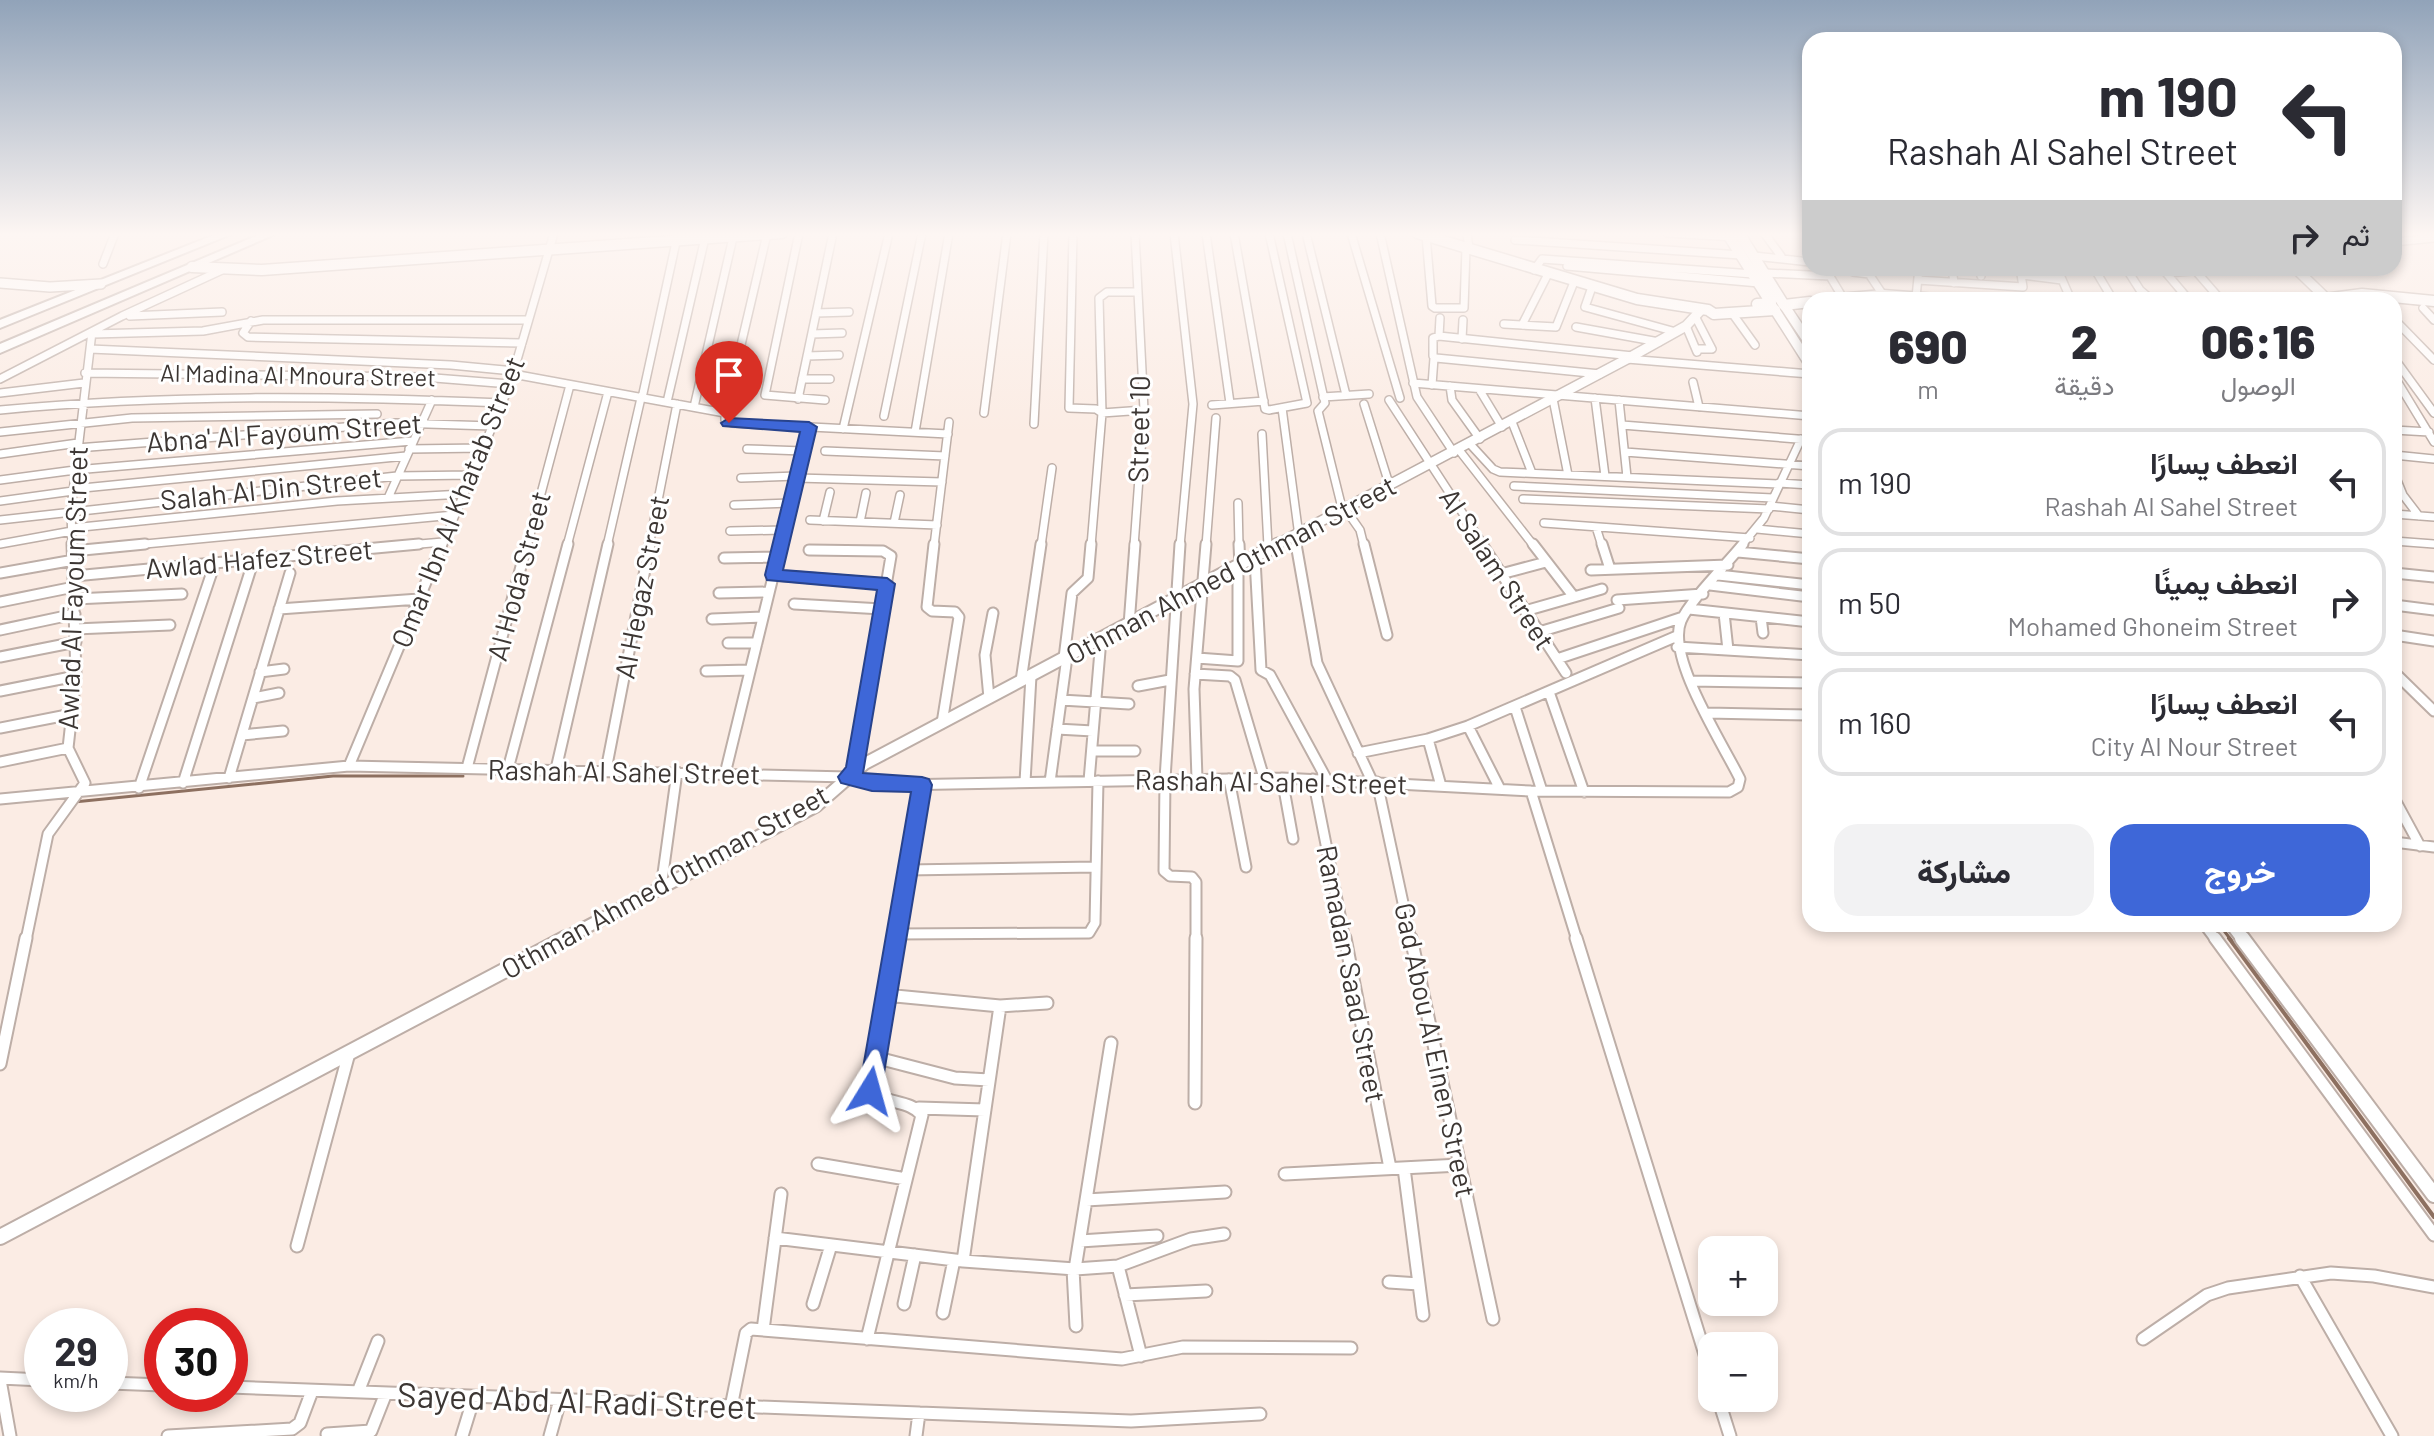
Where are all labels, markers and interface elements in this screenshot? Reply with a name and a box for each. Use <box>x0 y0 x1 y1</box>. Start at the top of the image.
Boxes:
text: 190 m <box>2099 61 2238 128</box>
icon: left <box>2266 64 2370 168</box>
text: Rashah Al Sahel Street <box>1887 129 2238 172</box>
icon: right <box>2282 216 2326 260</box>
text: ثم <box>2342 216 2370 252</box>
text: 2 <box>2071 311 2098 369</box>
text: 06:16 <box>2201 311 2316 369</box>
text: 690 <box>1889 316 1968 374</box>
pin <box>695 341 763 423</box>
street label: Omar Ibn Al Khatab Street <box>383 351 531 652</box>
icon: arrive <box>707 353 751 397</box>
street label: Al Madina Al Mnoura Street <box>160 358 436 391</box>
text: دقيقة <box>2054 369 2114 400</box>
text: الوصول <box>2221 369 2296 400</box>
text: m <box>1917 373 1939 404</box>
street label: Street 10 <box>1120 375 1156 483</box>
street label: Abna' Al Fayoum Street <box>145 405 423 459</box>
text: انعطف يسارًا <box>2150 444 2298 480</box>
street label: Awlad Al Fayoum Street <box>50 445 94 731</box>
street label: Salah Al Din Street <box>158 459 383 517</box>
icon: left <box>2322 460 2366 504</box>
text: 190 m <box>1838 464 1912 500</box>
street label: Othman Ahmed Othman Street <box>1060 467 1401 671</box>
street label: Al Salam Street <box>1433 481 1563 656</box>
street label: Al Hoda Street <box>479 487 557 664</box>
text: Rashah Al Sahel Street <box>2045 490 2298 521</box>
street label: Al Hegaz Street <box>607 492 675 681</box>
street label: Awlad Hafez Street <box>144 531 374 585</box>
text: انعطف يمينًا <box>2154 564 2298 600</box>
icon: right <box>2322 580 2366 624</box>
text: 50 m <box>1838 584 1901 620</box>
text: Mohamed Ghoneim Street <box>2007 610 2298 641</box>
text: انعطف يسارًا <box>2150 684 2298 720</box>
icon: left <box>2322 700 2366 744</box>
text: 160 m <box>1838 704 1912 740</box>
text: City Al Nour Street <box>2091 730 2298 761</box>
street label: Rashah Al Sahel Street <box>487 752 761 790</box>
street label: Rashah Al Sahel Street <box>1134 762 1408 800</box>
street label: Othman Ahmed Othman Street <box>495 777 834 985</box>
button: مشاركة <box>1834 824 2094 916</box>
button: خروج <box>2110 824 2370 916</box>
street label: Ramadan Saad Street <box>1310 842 1394 1105</box>
street label: Gad Abou Al Einen Street <box>1388 899 1484 1200</box>
position arrow <box>828 1049 912 1133</box>
map controls <box>1698 1236 1778 1412</box>
button: + <box>1698 1236 1778 1316</box>
speed limit sign: 30 <box>144 1308 248 1412</box>
text: 29 <box>54 1326 98 1374</box>
button: − <box>1698 1332 1778 1412</box>
text: km/h <box>53 1368 99 1392</box>
street label: Sayed Abd Al Radi Street <box>396 1373 758 1426</box>

